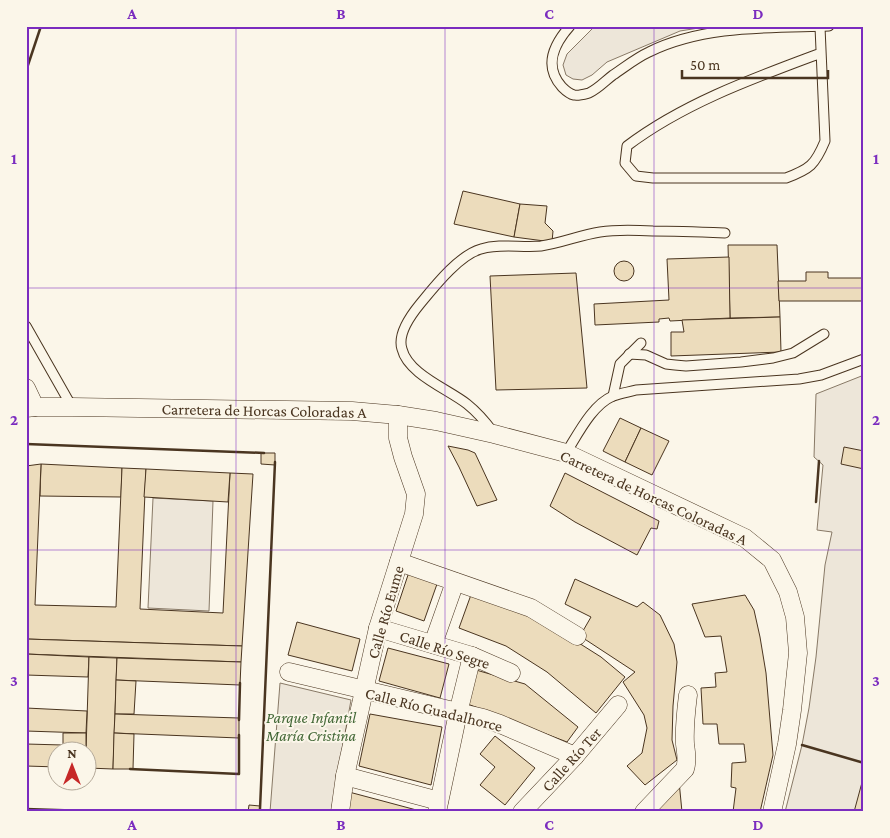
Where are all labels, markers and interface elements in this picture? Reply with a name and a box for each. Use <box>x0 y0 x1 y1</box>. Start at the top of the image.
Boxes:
text: A <box>126 5 137 22</box>
text: B <box>336 5 346 22</box>
text: C <box>544 5 554 22</box>
text: D <box>752 5 764 22</box>
scale bar <box>682 48 829 80</box>
text: 50 m <box>690 57 720 73</box>
text: 1 <box>11 150 17 167</box>
text: 1 <box>873 150 879 167</box>
street label: Carretera de Horcas Coloradas A <box>161 400 367 421</box>
text: 2 <box>10 411 18 428</box>
text: 2 <box>872 411 880 428</box>
street label: Carretera de Horcas Coloradas A <box>557 446 751 549</box>
street label: Calle Río Eume <box>364 564 407 661</box>
street label: Calle Río Segre <box>397 627 492 673</box>
text: 3 <box>10 672 18 689</box>
text: 3 <box>872 672 880 689</box>
street label: Calle Río Guadalhorce <box>364 684 504 735</box>
park label: Parque Infantil María Cristina <box>265 709 357 744</box>
street label: Calle Río Ter <box>538 724 605 795</box>
north arrow <box>48 740 98 790</box>
text: N <box>67 745 77 761</box>
text: A <box>126 816 137 833</box>
text: B <box>336 816 346 833</box>
text: C <box>544 816 554 833</box>
text: D <box>752 816 764 833</box>

